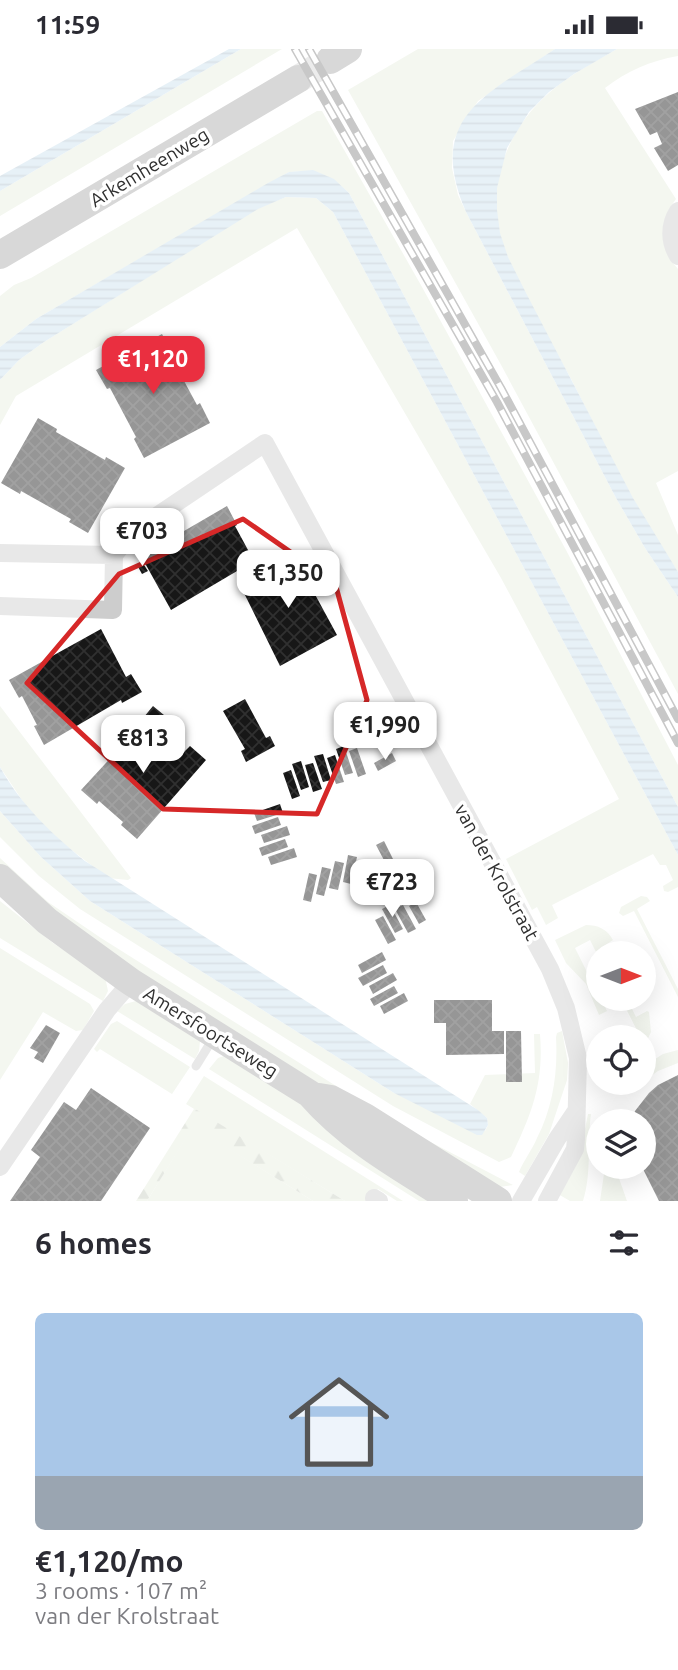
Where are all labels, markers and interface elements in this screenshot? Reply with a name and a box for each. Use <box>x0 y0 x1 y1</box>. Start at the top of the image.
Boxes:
text: 11:59 <box>35 10 100 39</box>
street label: Arkemheenweg <box>86 123 212 211</box>
pin: €1,120 <box>96 337 210 396</box>
text: €1,120 <box>118 346 188 371</box>
pin: €703 <box>101 509 183 568</box>
text: €703 <box>116 518 168 543</box>
pin: €1,350 <box>231 551 345 610</box>
text: €1,350 <box>253 560 323 585</box>
pin: €1,990 <box>328 703 442 762</box>
text: €1,990 <box>350 712 420 737</box>
pin: €813 <box>102 715 184 775</box>
text: €813 <box>117 725 169 750</box>
street label: van der Krolstraat <box>451 800 544 944</box>
pin: €723 <box>351 859 433 919</box>
text: €723 <box>366 869 418 894</box>
north arrow <box>586 941 656 1011</box>
map controls <box>586 941 656 1179</box>
street label: Amersfoortseweg <box>140 982 282 1082</box>
button: locate <box>586 1025 656 1095</box>
button: layers <box>586 1109 656 1179</box>
icon: filters <box>605 1224 643 1262</box>
text: 6 homes <box>35 1226 152 1260</box>
icon: home <box>276 1359 402 1485</box>
text: €1,120/mo <box>35 1544 184 1578</box>
text: 3 rooms · 107 m² <box>35 1578 207 1603</box>
text: van der Krolstraat <box>35 1603 219 1628</box>

